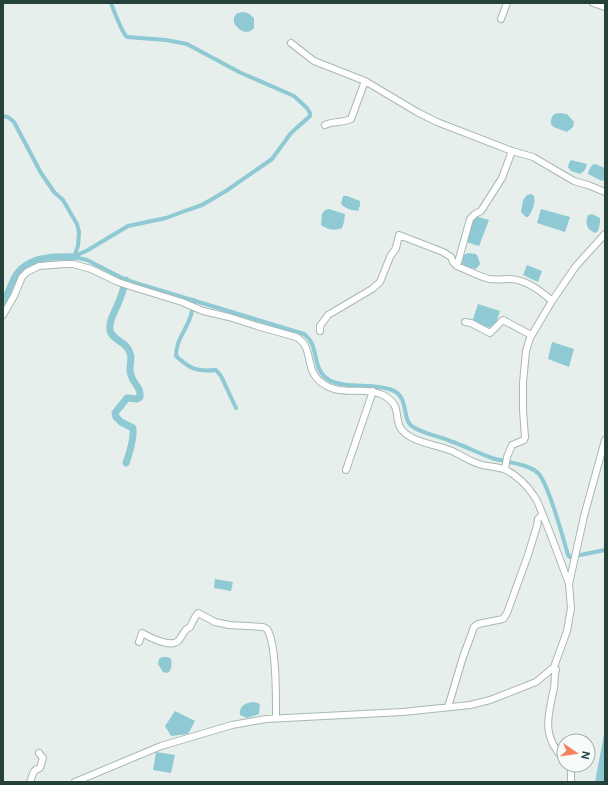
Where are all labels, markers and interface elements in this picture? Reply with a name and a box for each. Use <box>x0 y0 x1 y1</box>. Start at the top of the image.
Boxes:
north arrow <box>556 733 596 773</box>
text: N <box>578 750 593 761</box>

